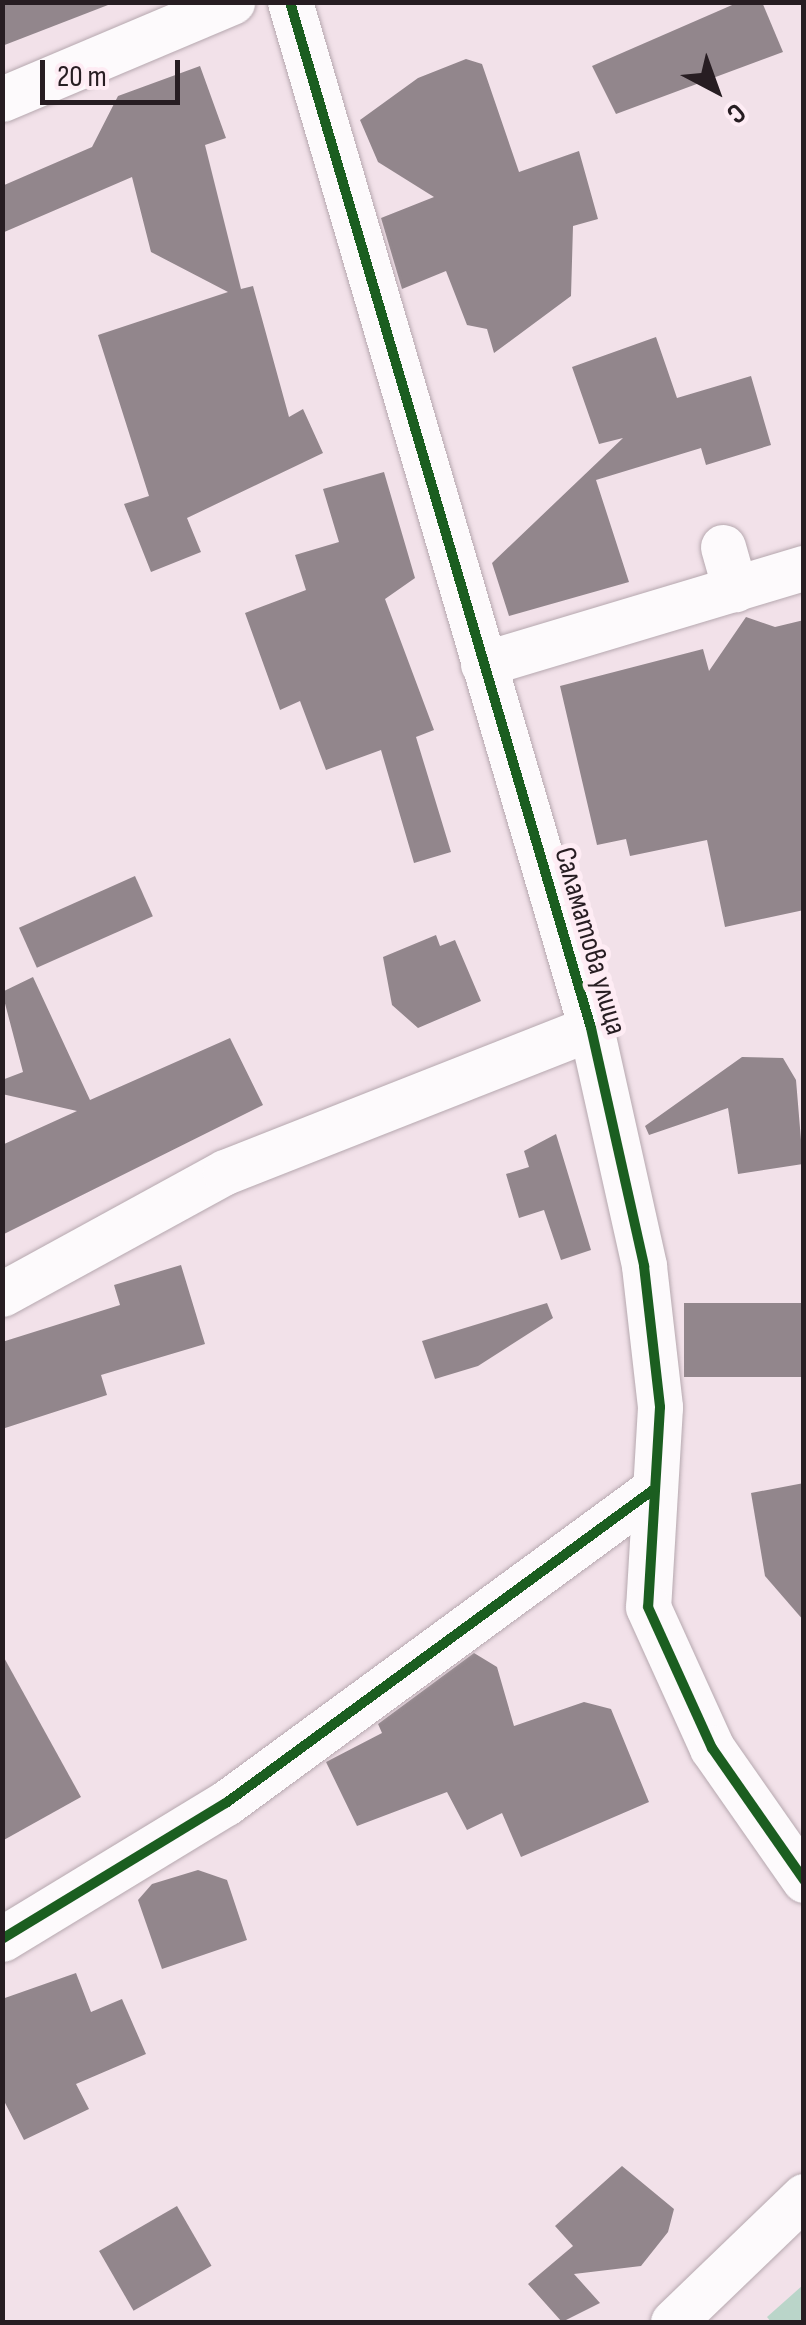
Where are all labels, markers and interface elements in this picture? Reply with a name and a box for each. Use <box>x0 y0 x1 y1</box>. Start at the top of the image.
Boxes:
scale bar <box>45 40 185 102</box>
north arrow <box>666 40 766 140</box>
text: 20 m <box>57 59 107 95</box>
text: С <box>720 96 752 130</box>
street label: Саламатова улица <box>546 843 634 1039</box>

